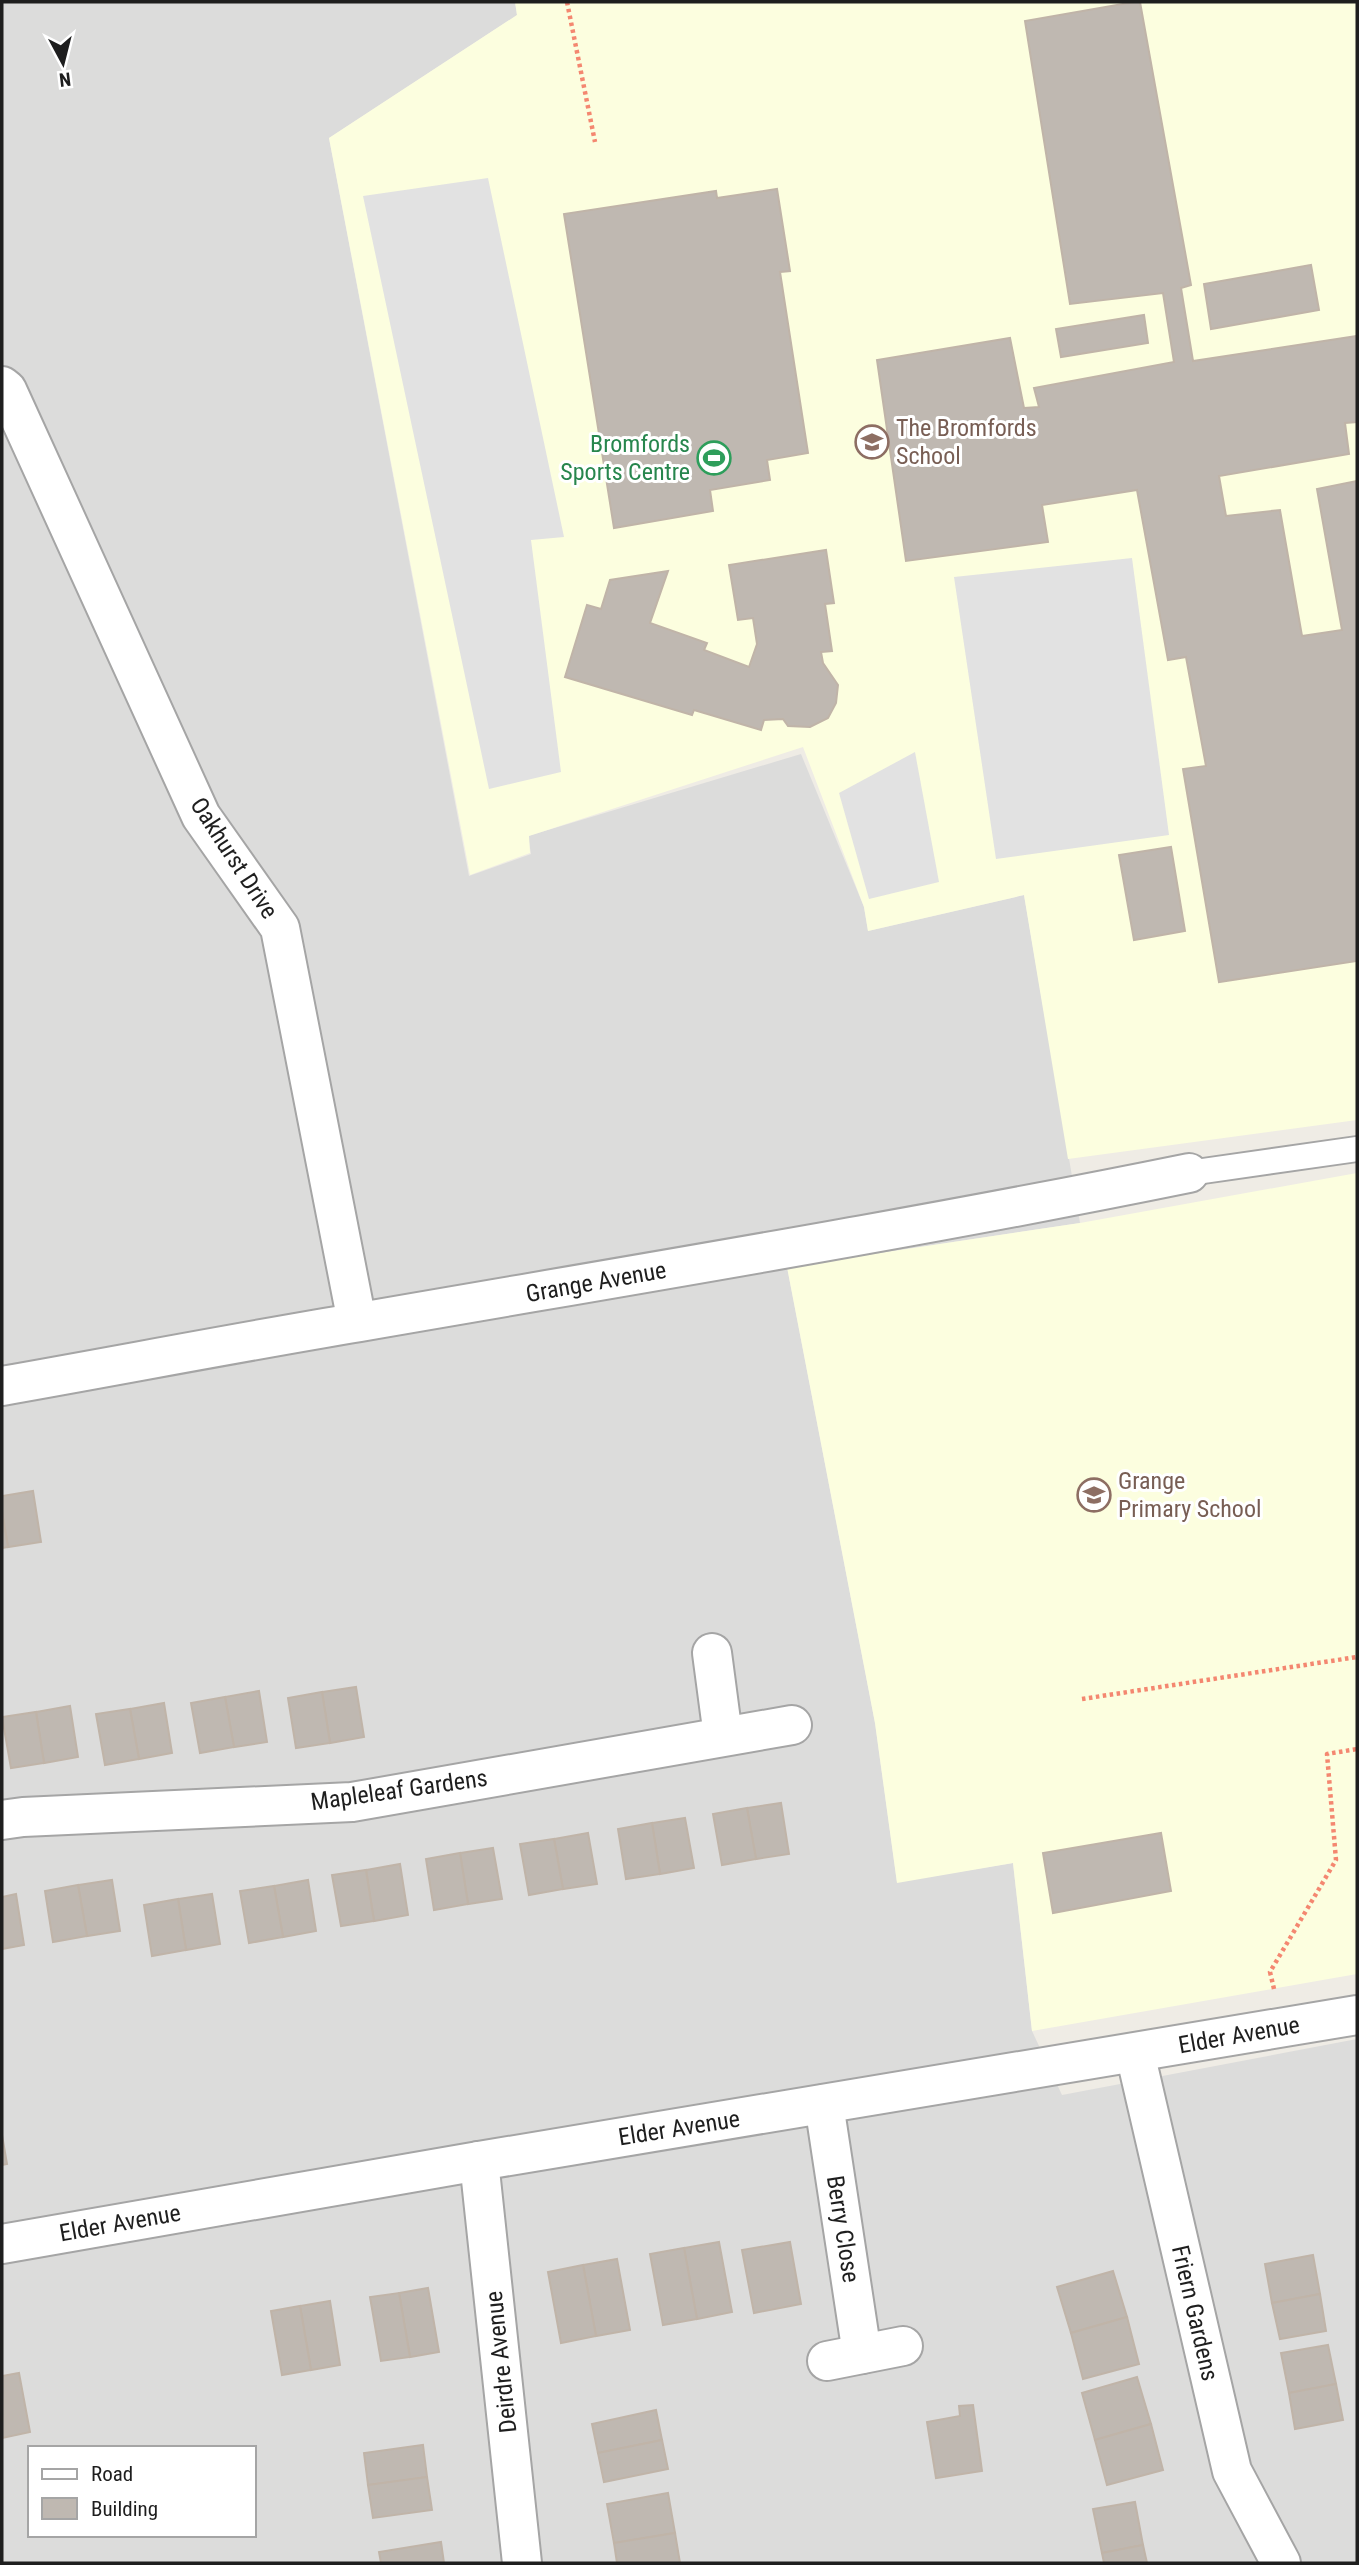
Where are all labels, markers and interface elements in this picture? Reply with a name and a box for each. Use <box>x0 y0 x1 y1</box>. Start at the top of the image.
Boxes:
north arrow <box>28 28 98 98</box>
text: N <box>58 67 72 92</box>
place label: The Bromfords School <box>896 414 1037 470</box>
school or university icon: The Bromfords School <box>853 423 891 461</box>
place label: Bromfords Sports Centre <box>560 430 690 486</box>
sports icon: Bromfords Sports Centre <box>695 439 733 477</box>
street label: Oakhurst Drive <box>184 792 284 924</box>
street label: Grange Avenue <box>524 1256 668 1308</box>
place label: Grange Primary School <box>1118 1467 1261 1523</box>
school or university icon: Grange Primary School <box>1075 1476 1113 1514</box>
street label: Mapleleaf Gardens <box>309 1764 489 1816</box>
street label: Elder Avenue <box>1176 2011 1302 2059</box>
street label: Elder Avenue <box>616 2105 742 2151</box>
street label: Berry Close <box>821 2173 865 2285</box>
street label: Elder Avenue <box>57 2199 183 2247</box>
street label: Friern Gardens <box>1166 2242 1224 2384</box>
street label: Deirdre Avenue <box>480 2290 522 2434</box>
legend <box>28 2446 256 2537</box>
text: Road <box>91 2462 133 2486</box>
text: Building <box>91 2497 158 2521</box>

